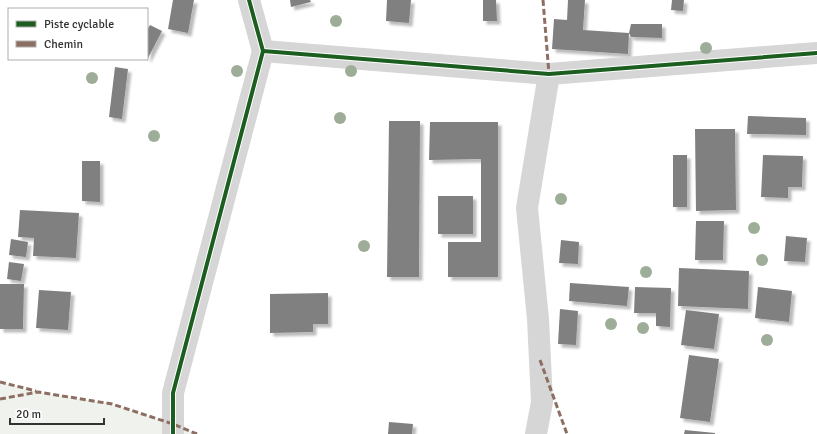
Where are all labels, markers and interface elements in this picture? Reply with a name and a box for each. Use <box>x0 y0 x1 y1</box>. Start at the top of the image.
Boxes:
legend <box>8 8 148 60</box>
text: Piste cyclable <box>44 17 114 32</box>
text: Chemin <box>44 37 83 52</box>
scale bar <box>10 400 104 426</box>
text: 20 m <box>16 407 41 422</box>

